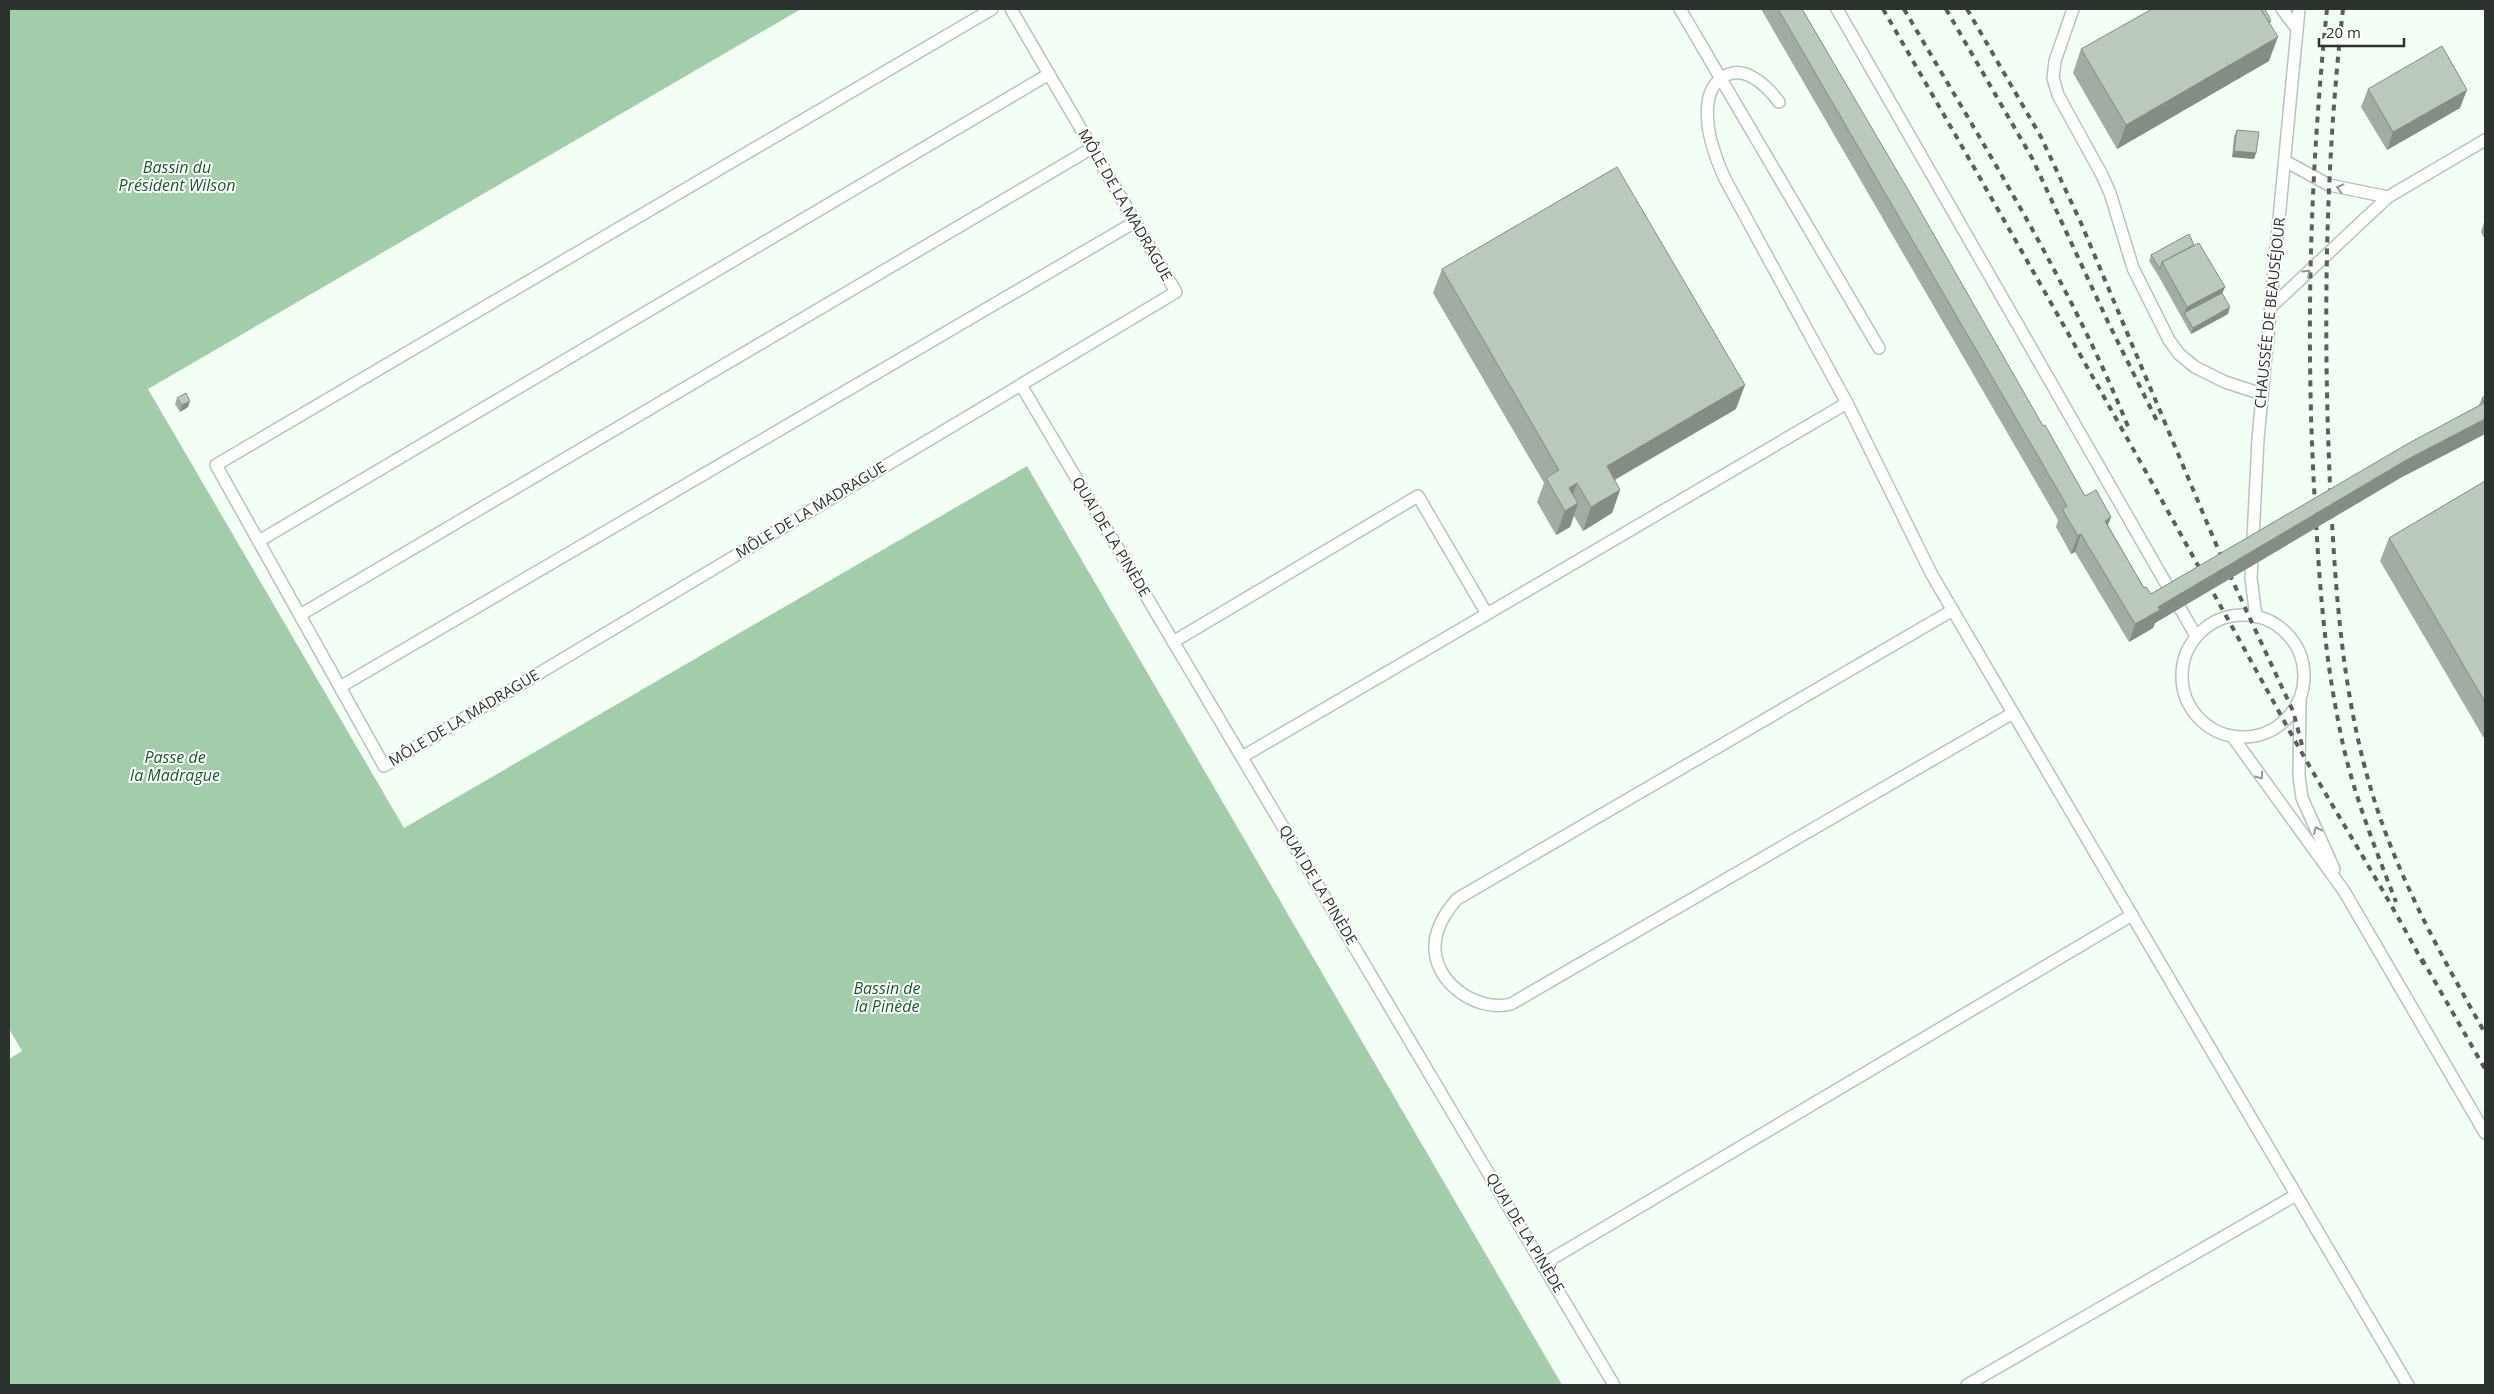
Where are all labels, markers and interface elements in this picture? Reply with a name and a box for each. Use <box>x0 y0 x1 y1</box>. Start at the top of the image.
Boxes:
scale bar <box>2319 15 2404 47</box>
text: 20 m <box>2326 22 2361 42</box>
street label: MÔLE DE LA MADRAGUE <box>1074 125 1178 284</box>
water label: Bassin du Président Wilson <box>119 156 235 196</box>
one-way arrow <box>2337 183 2345 193</box>
street label: CHAUSSÉE DE BEAUSÉJOUR <box>2249 216 2289 409</box>
one-way arrow <box>2302 270 2311 279</box>
street label: MÔLE DE LA MADRAGUE <box>731 456 889 562</box>
street label: QUAI DE LA PINÈDE <box>1068 473 1156 600</box>
street label: MÔLE DE LA MADRAGUE <box>384 664 542 770</box>
water label: Passe de la Madrague <box>130 746 220 786</box>
one-way arrow <box>2255 770 2263 779</box>
street label: QUAI DE LA PINÈDE <box>1275 821 1363 948</box>
one-way arrow <box>2313 826 2324 835</box>
water label: Bassin de la Pinède <box>853 977 921 1017</box>
street label: QUAI DE LA PINÈDE <box>1482 1169 1570 1296</box>

